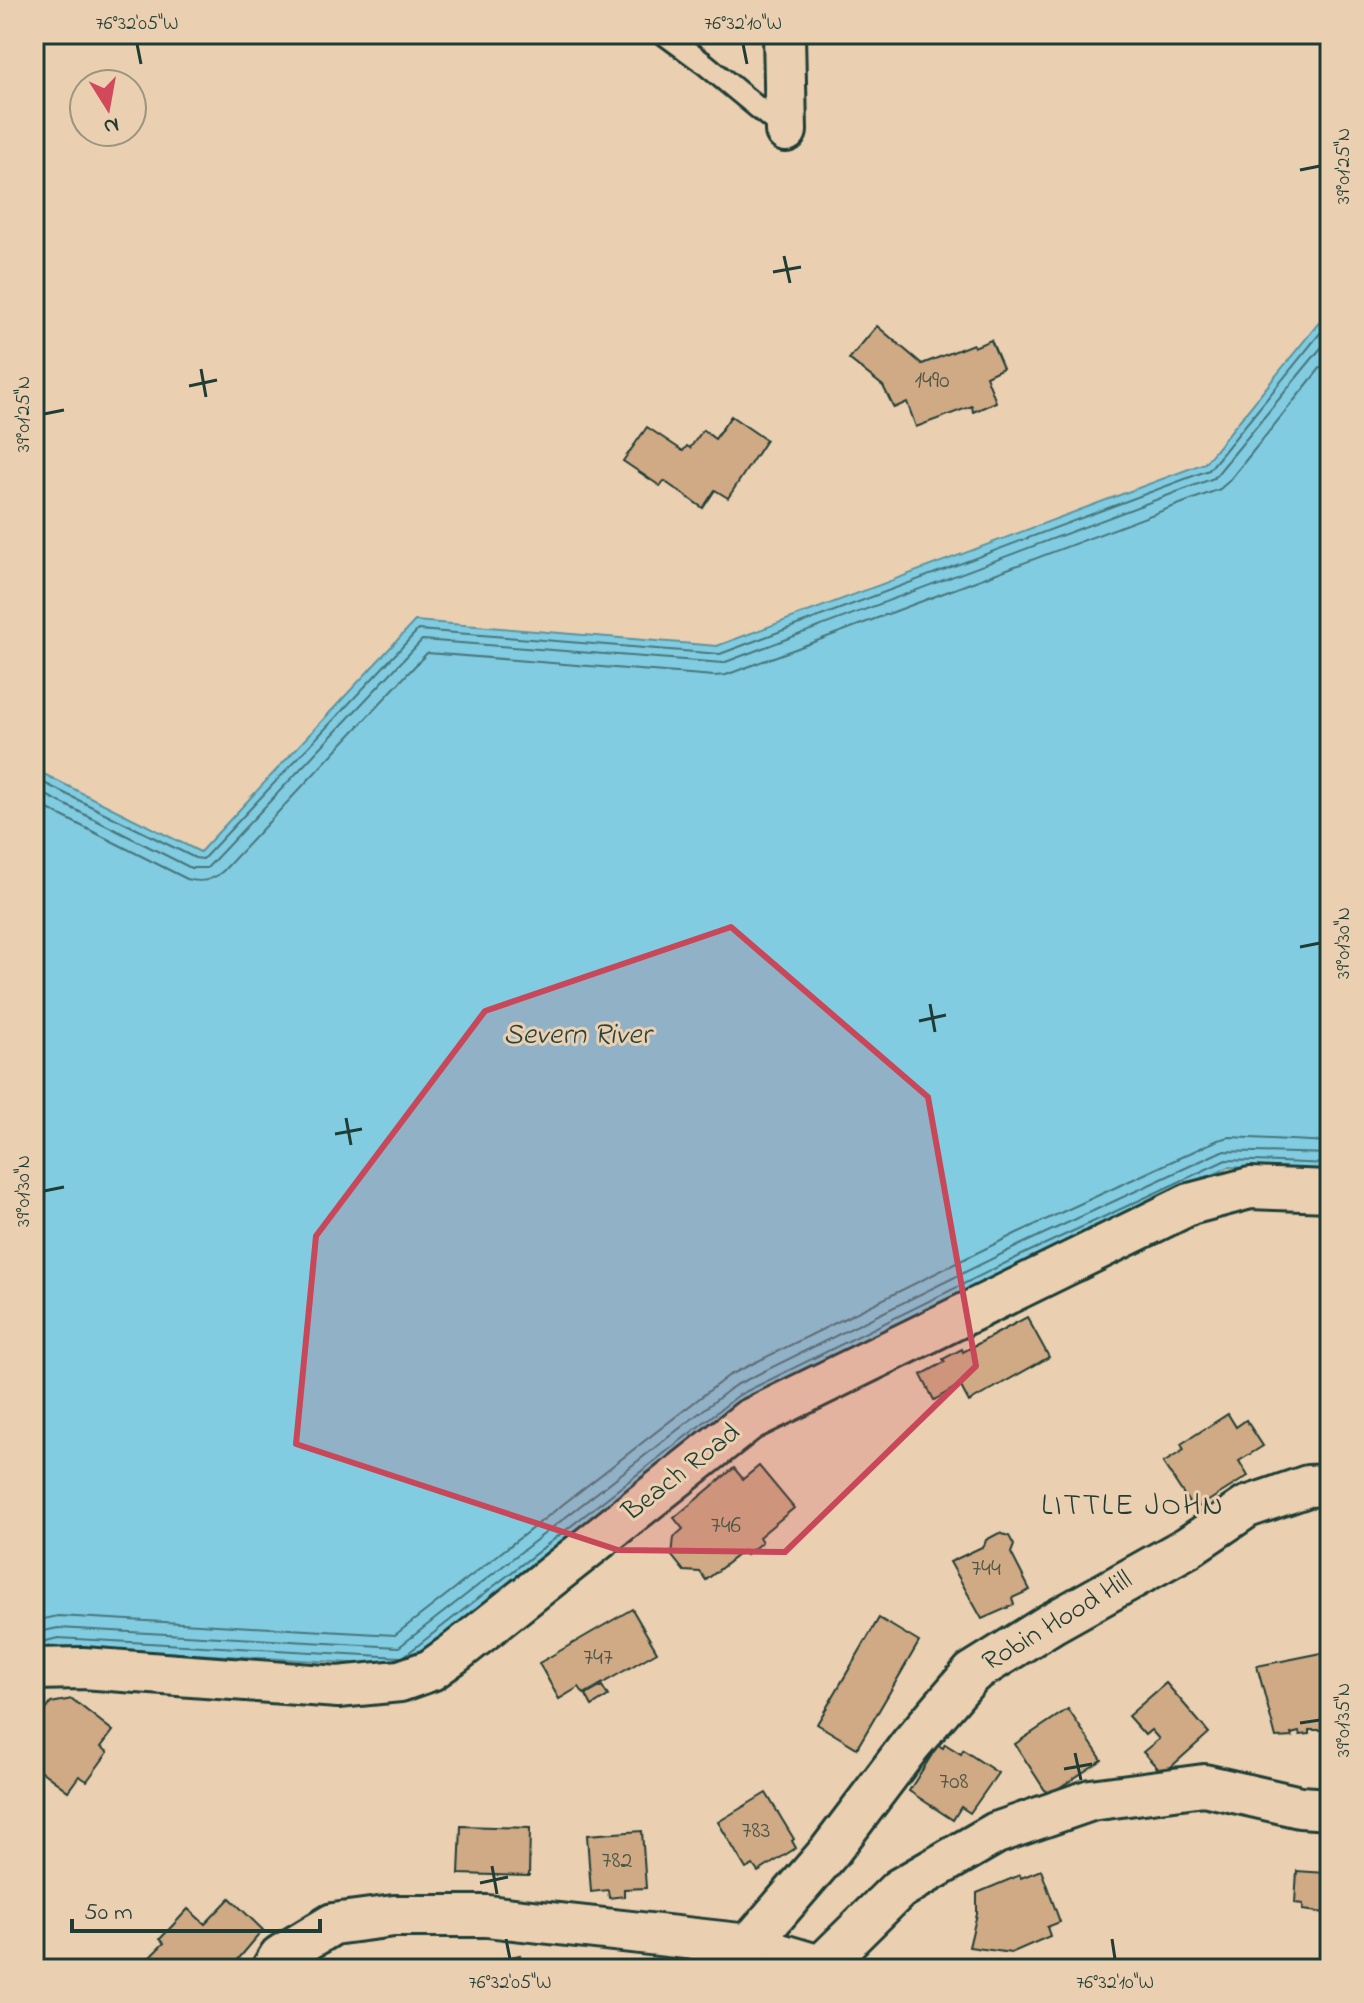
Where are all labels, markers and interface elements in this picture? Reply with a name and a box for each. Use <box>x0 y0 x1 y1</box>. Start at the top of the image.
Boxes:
text: 76°32'05"W <box>96 10 178 39</box>
text: 76°32'10"W <box>704 10 782 39</box>
north arrow <box>68 68 148 148</box>
text: N <box>101 108 122 142</box>
text: 39°01'25"N <box>1330 128 1359 204</box>
house number: 1490 <box>914 364 950 399</box>
text: 39°01'25"N <box>10 376 39 452</box>
text: 39°01'30"N <box>1330 907 1359 979</box>
water label: Severn River <box>503 1014 654 1058</box>
text: 39°01'30"N <box>10 1155 39 1227</box>
street label: Beach Road <box>613 1414 750 1533</box>
district label: LITTLE JOHN <box>1041 1485 1225 1529</box>
house number: 746 <box>711 1509 742 1544</box>
house number: 744 <box>971 1552 1001 1587</box>
street label: Robin Hood Hill <box>975 1561 1141 1683</box>
house number: 747 <box>583 1641 613 1676</box>
text: 39°01'35"N <box>1330 1683 1359 1757</box>
house number: 708 <box>939 1765 969 1800</box>
house number: 783 <box>742 1814 770 1849</box>
house number: 782 <box>602 1844 632 1879</box>
scale bar <box>72 1883 320 1933</box>
text: 50 m <box>84 1896 133 1931</box>
text: 76°32'05"W <box>469 1969 551 1998</box>
text: 76°32'10"W <box>1076 1969 1154 1998</box>

